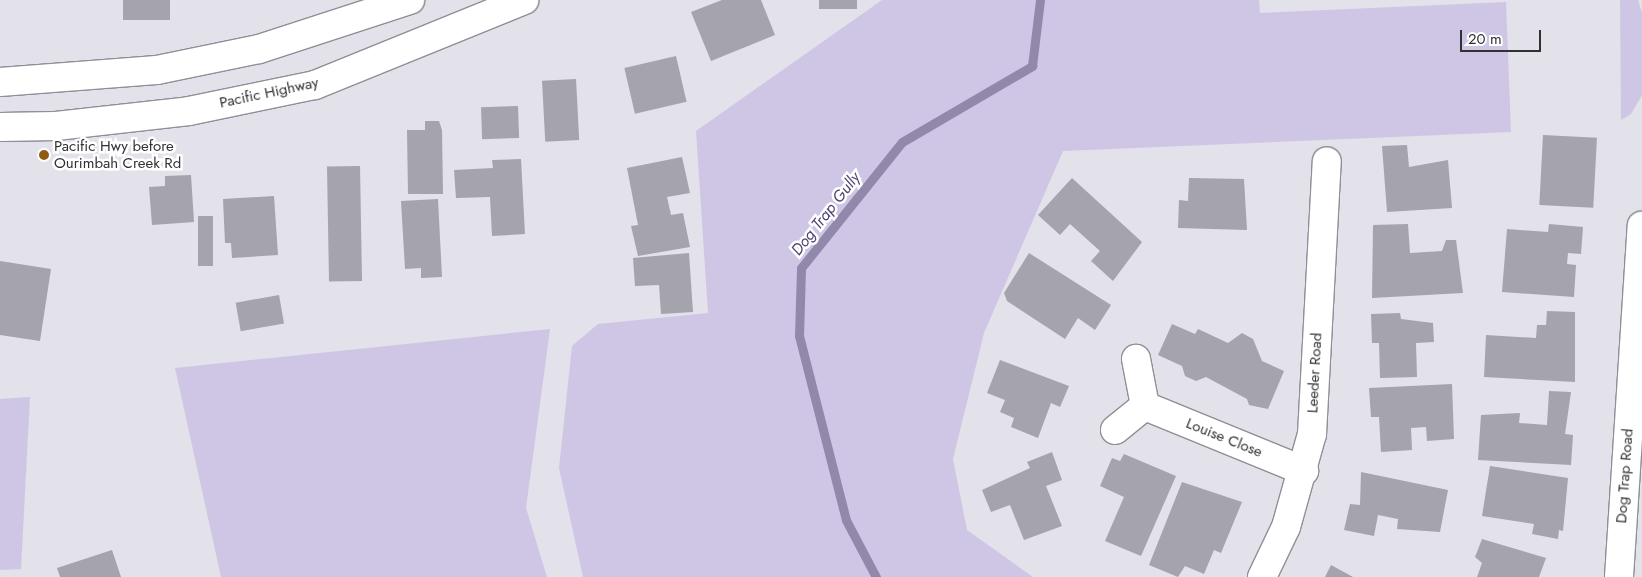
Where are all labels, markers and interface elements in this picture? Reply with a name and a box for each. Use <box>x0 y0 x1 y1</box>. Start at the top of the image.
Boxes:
scale bar <box>1462 20 1543 52</box>
text: 20 m <box>1468 28 1502 50</box>
street label: Pacific Highway <box>218 74 320 112</box>
place label: Pacific Hwy before Ourimbah Creek Rd <box>54 137 181 172</box>
marker: Pacific Hwy before Ourimbah Creek Rd <box>38 149 50 161</box>
water label: Dog Trap Gully <box>787 168 865 260</box>
street label: Leeder Road <box>1304 332 1326 414</box>
street label: Louise Close <box>1183 415 1265 461</box>
street label: Dog Trap Road <box>1613 428 1637 524</box>

